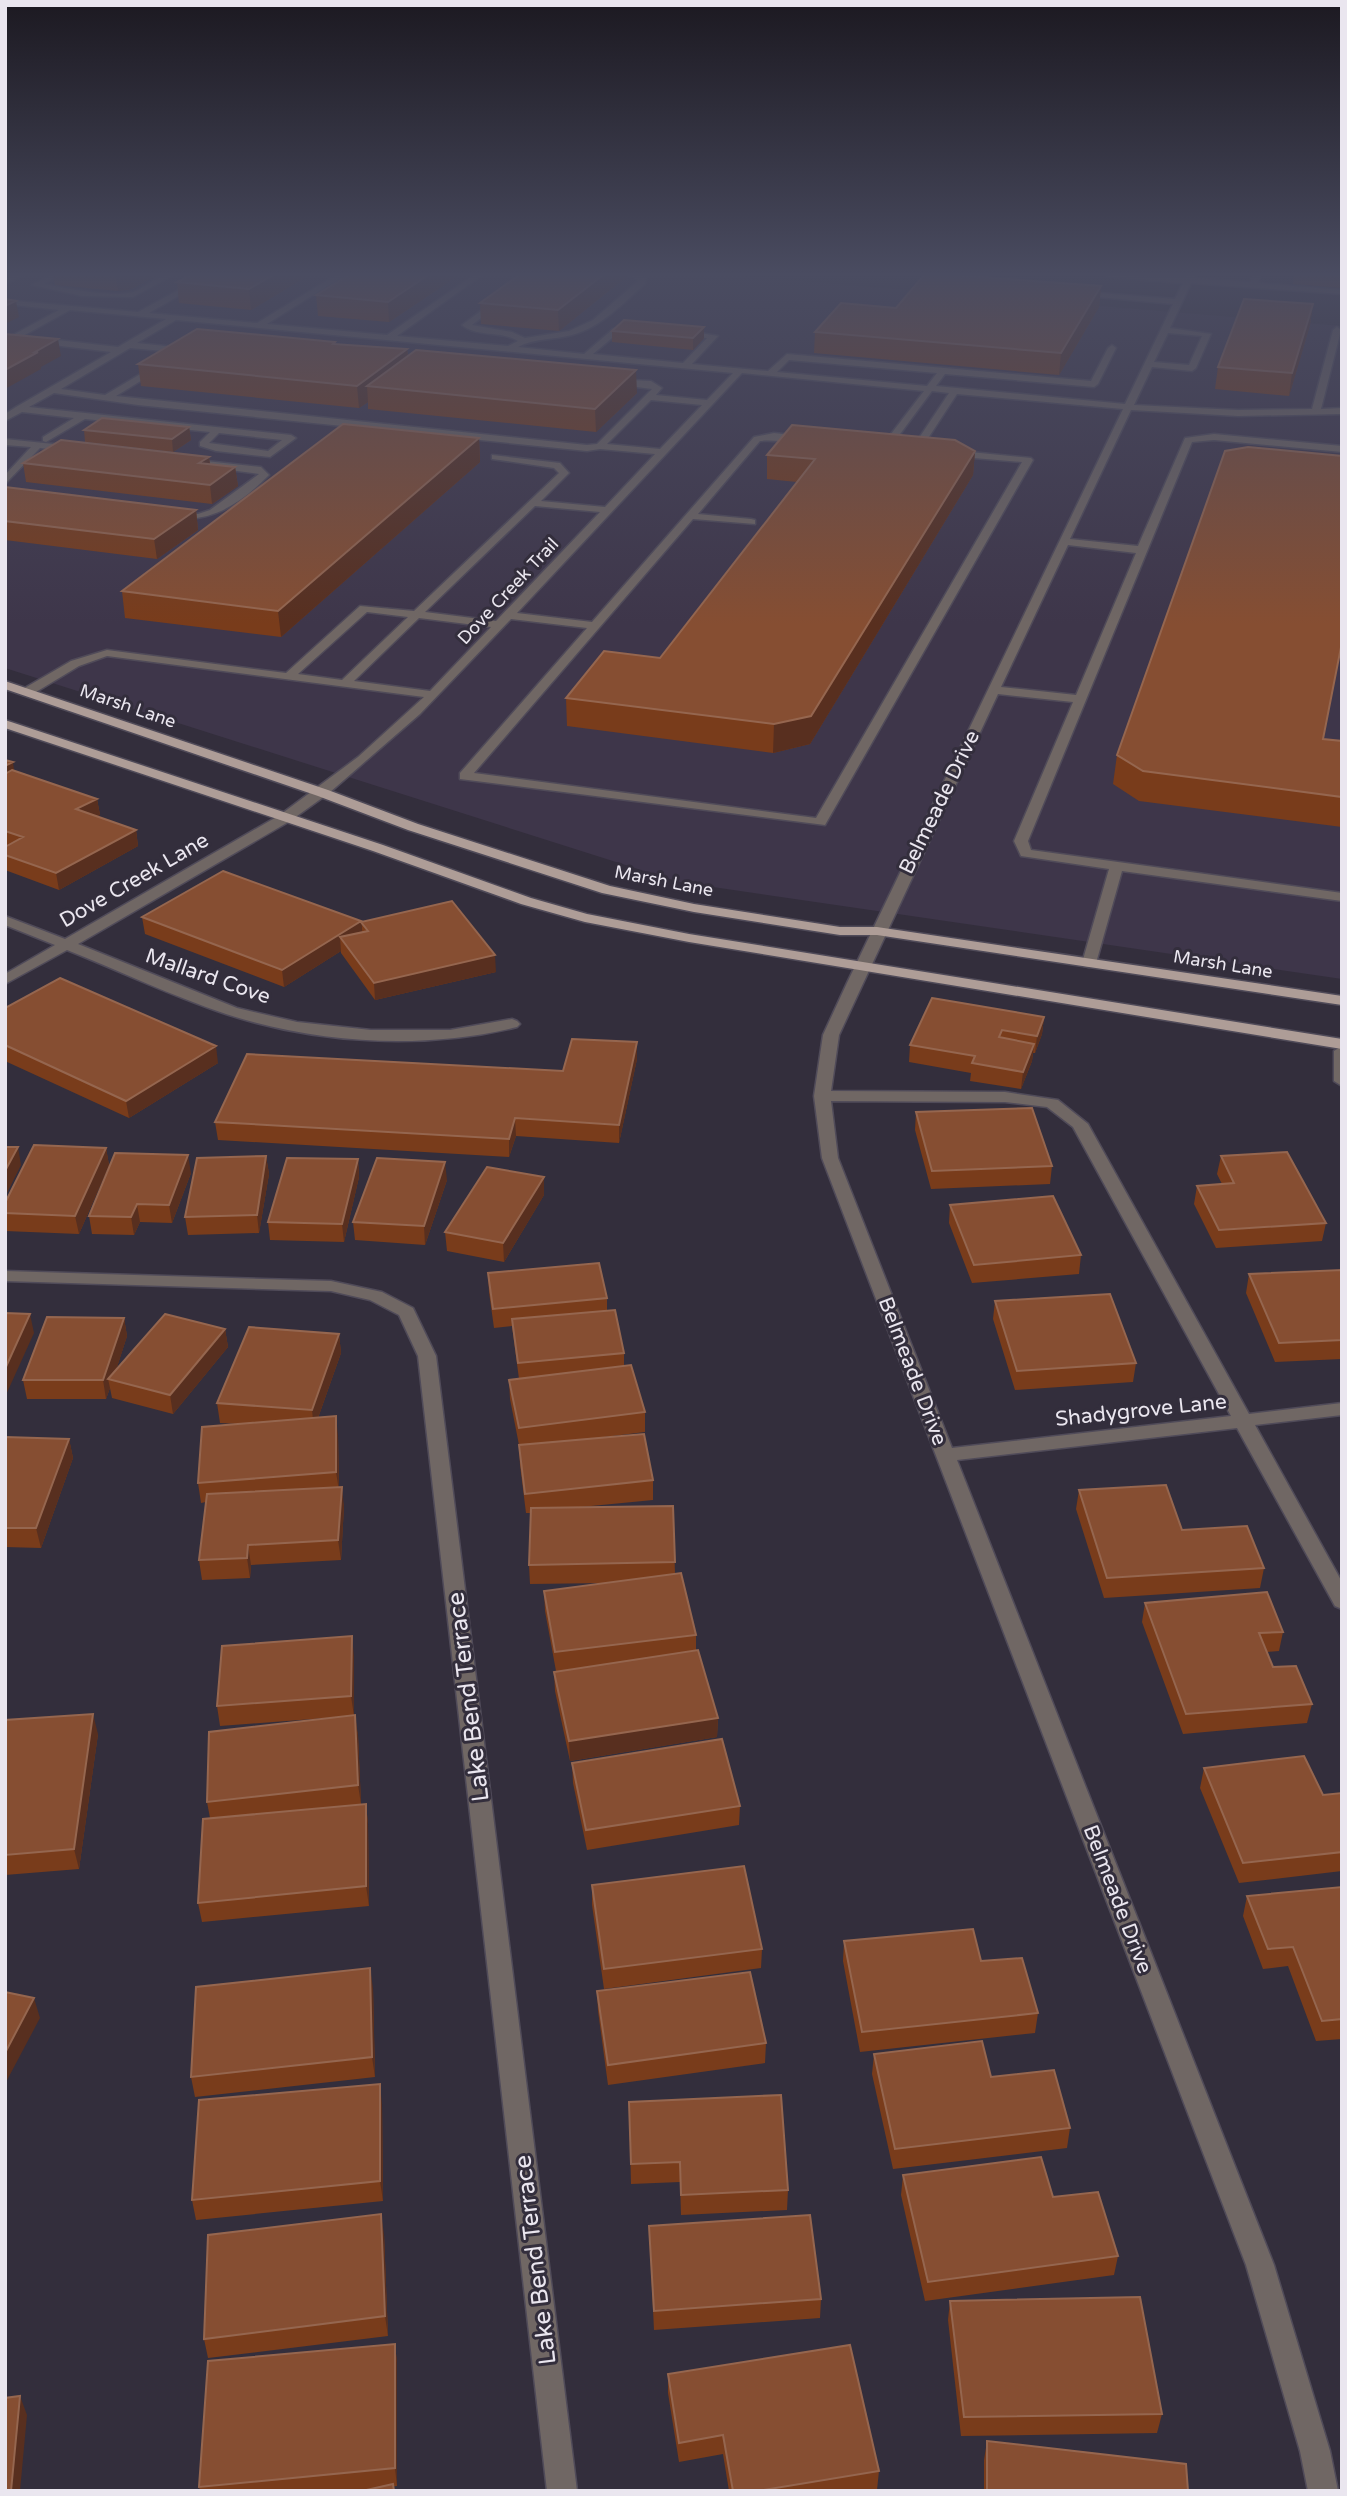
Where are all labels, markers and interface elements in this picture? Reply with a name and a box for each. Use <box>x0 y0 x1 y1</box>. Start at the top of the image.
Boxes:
street label: Dove Creek Trail <box>453 533 563 649</box>
street label: Marsh Lane <box>77 679 179 733</box>
street label: Belmeade Drive <box>894 726 985 878</box>
street label: Dove Creek Lane <box>55 828 213 933</box>
street label: Marsh Lane <box>613 861 715 901</box>
street label: Mallard Cove <box>142 943 274 1010</box>
street label: Marsh Lane <box>1172 945 1274 983</box>
street label: Belmeade Drive <box>873 1293 952 1449</box>
street label: Shadygrove Lane <box>1054 1389 1228 1432</box>
street label: Lake Bend Terrace <box>441 1590 496 1803</box>
street label: Belmeade Drive <box>1078 1821 1157 1977</box>
street label: Lake Bend Terrace <box>508 2153 563 2366</box>

